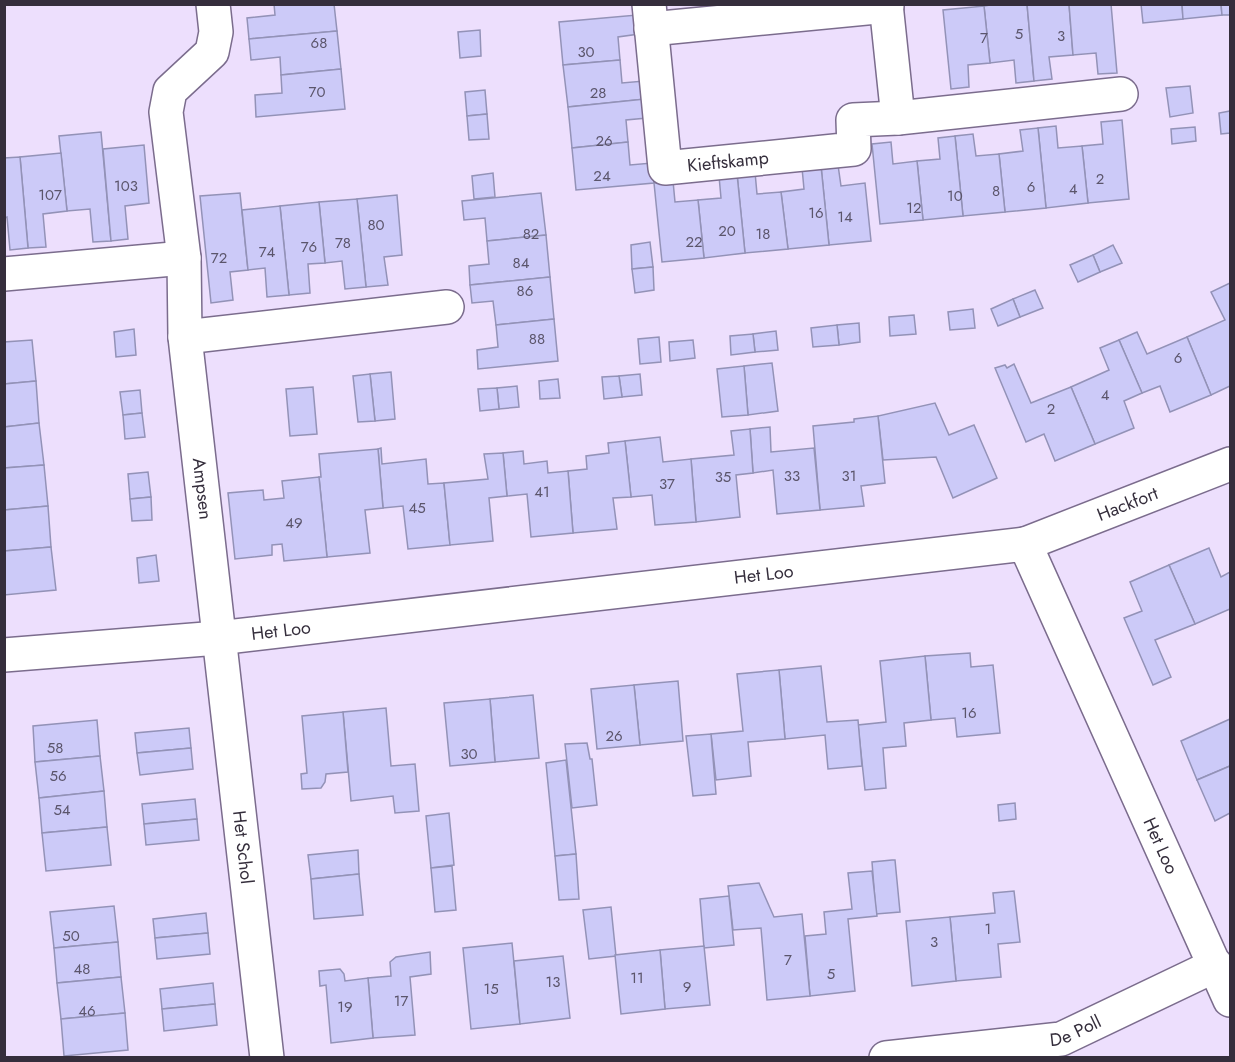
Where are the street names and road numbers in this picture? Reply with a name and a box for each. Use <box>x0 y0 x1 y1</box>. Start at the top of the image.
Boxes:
street label: Kieftskamp <box>686 145 770 179</box>
street label: Ampsen <box>186 456 219 521</box>
street label: Hackfort <box>1093 480 1162 528</box>
street label: Het Loo <box>733 558 795 591</box>
street label: Het Loo <box>250 614 312 647</box>
street label: Het Schol <box>226 809 260 885</box>
street label: Het Loo <box>1137 813 1185 878</box>
street label: De Poll <box>1048 1009 1106 1053</box>

